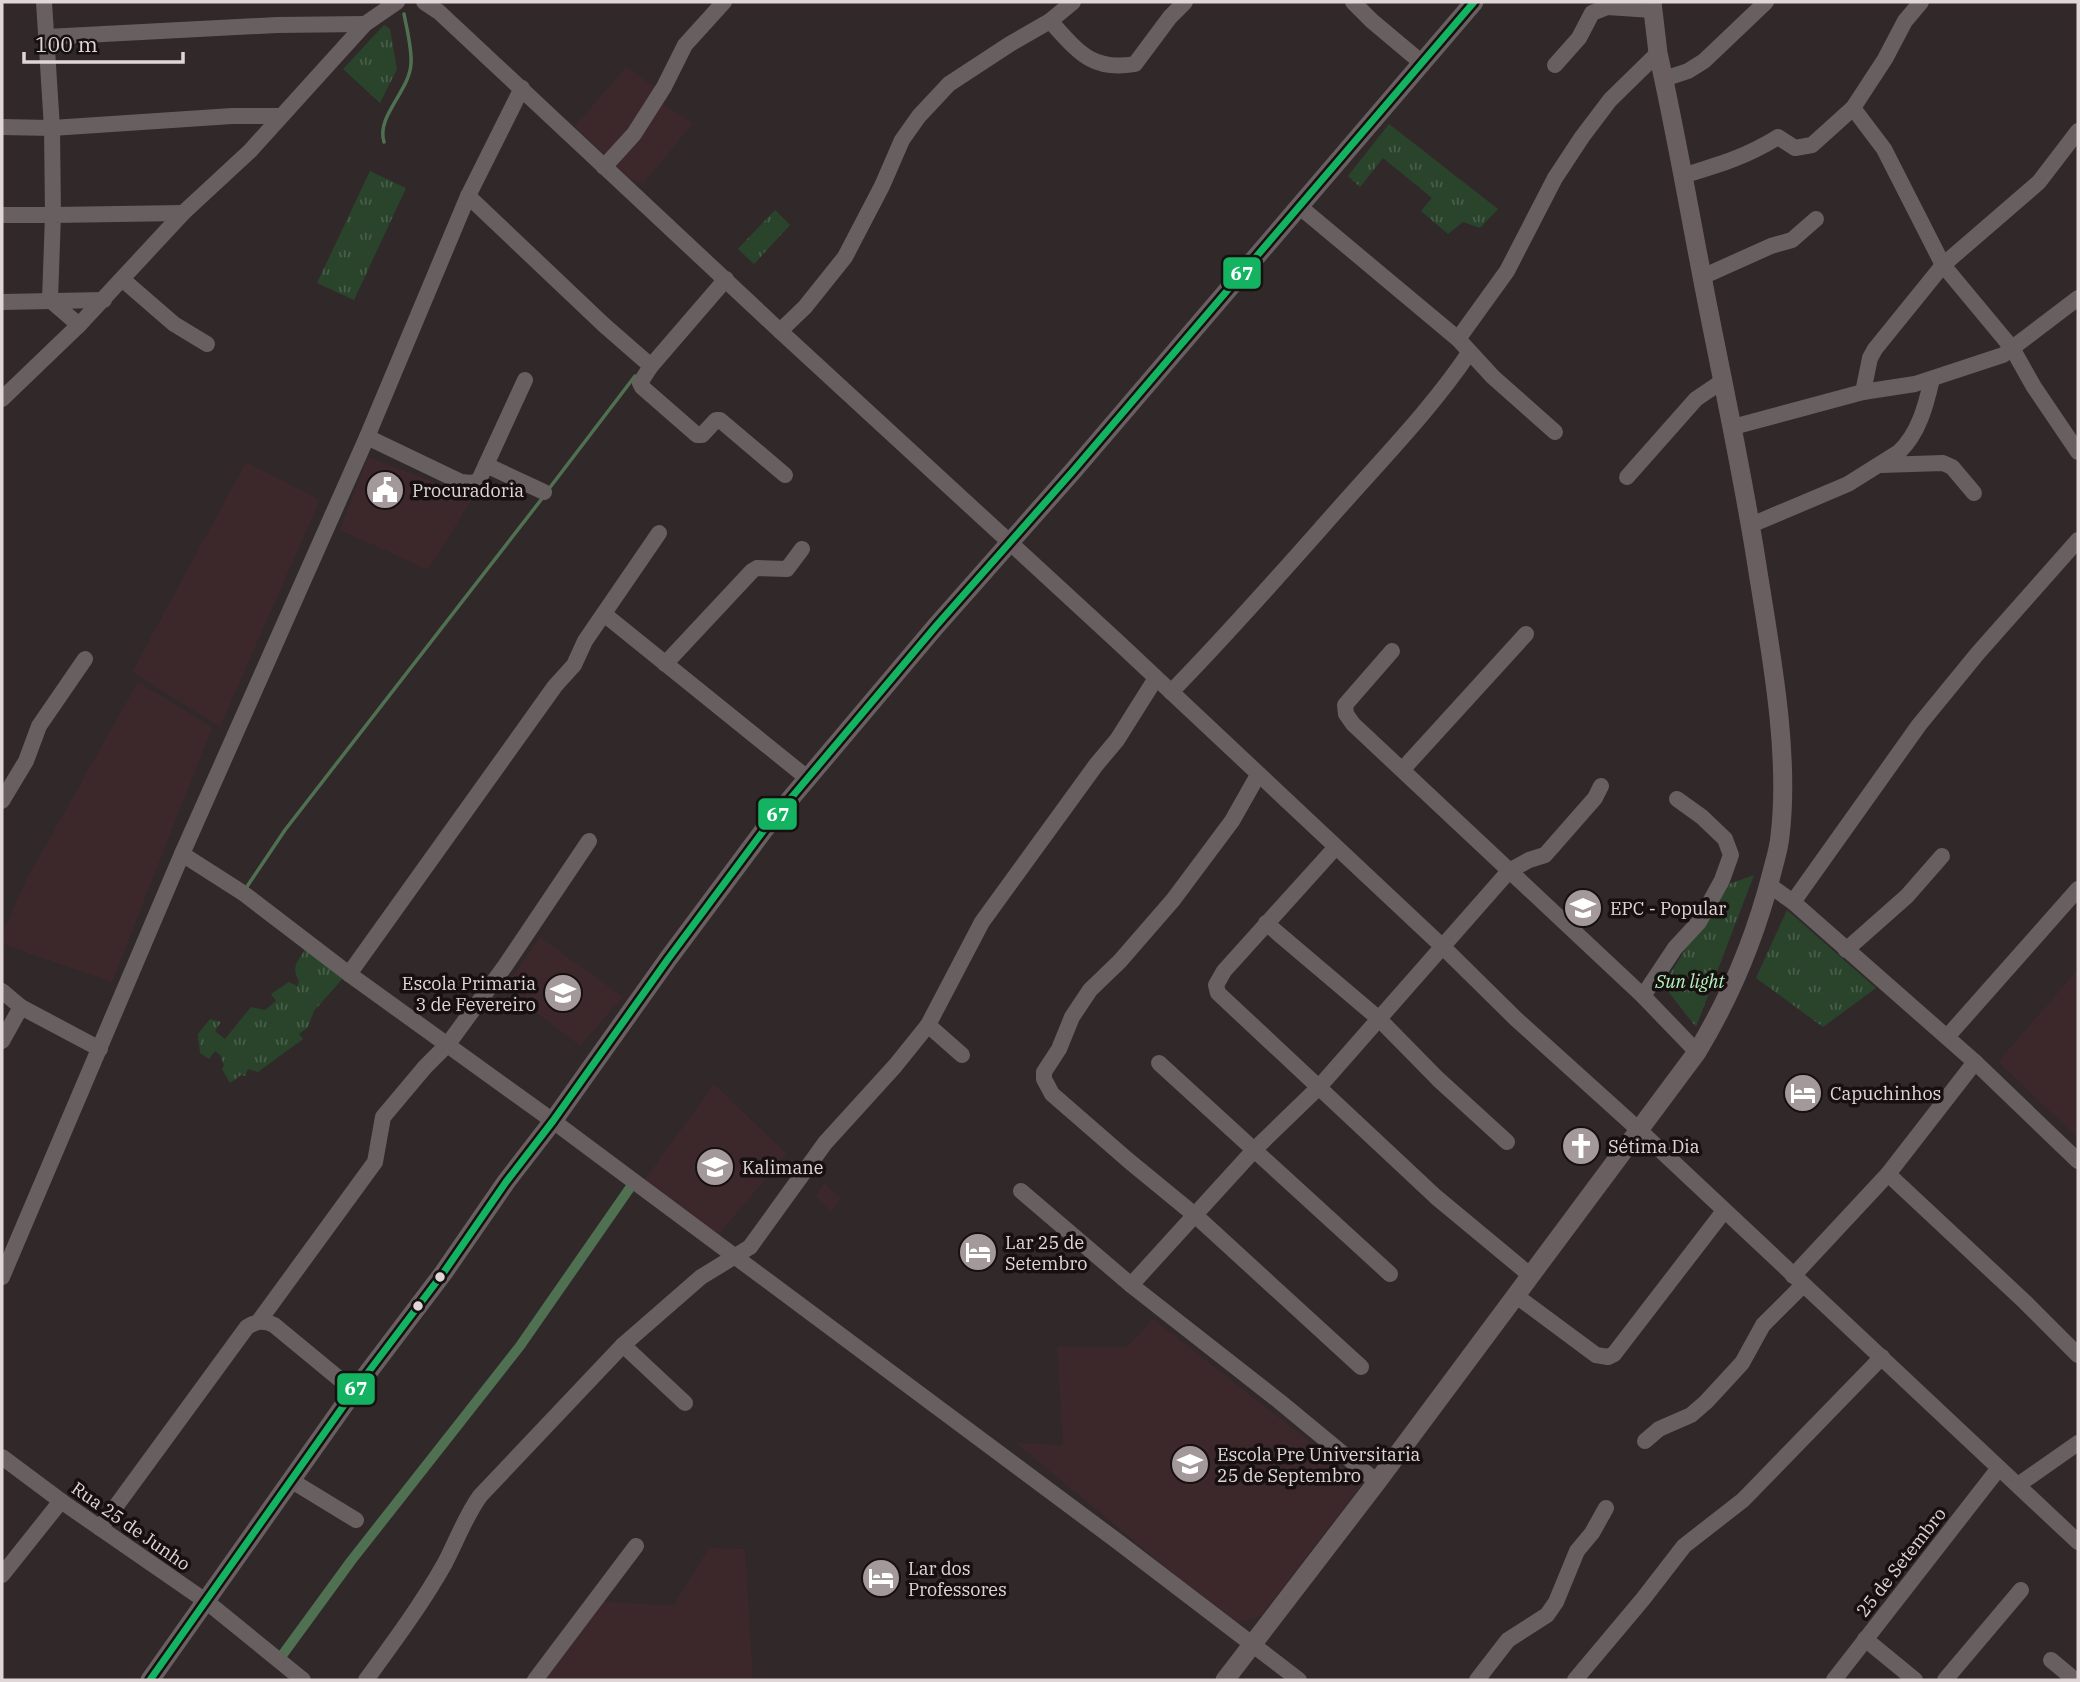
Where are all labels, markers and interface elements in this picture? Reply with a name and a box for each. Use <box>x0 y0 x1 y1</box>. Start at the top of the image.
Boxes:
scale bar <box>24 21 184 65</box>
text: 100 m <box>35 30 98 58</box>
line badge: 67 <box>1222 256 1262 290</box>
text: 67 <box>1231 261 1253 285</box>
public building icon: Procuradoria <box>364 469 406 511</box>
place label: Procuradoria <box>412 479 524 502</box>
line badge: 67 <box>757 797 798 831</box>
text: 67 <box>767 802 789 826</box>
school or university icon: EPC - Popular <box>1562 887 1604 929</box>
place label: EPC - Popular <box>1610 897 1726 920</box>
park label: Sun light <box>1654 970 1725 993</box>
place label: Escola Primaria 3 de Fevereiro <box>402 972 536 1016</box>
school or university icon: Escola Primaria 3 de Fevereiro <box>542 972 584 1014</box>
hotel icon: Capuchinhos <box>1782 1072 1824 1114</box>
place label: Capuchinhos <box>1830 1082 1941 1105</box>
church icon: Sétima Dia <box>1560 1125 1602 1167</box>
place label: Sétima Dia <box>1608 1135 1700 1158</box>
school or university icon: Kalimane <box>694 1146 736 1188</box>
place label: Kalimane <box>742 1156 824 1179</box>
hotel icon: Lar 25 de Setembro <box>957 1231 999 1273</box>
place label: Lar 25 de Setembro <box>1005 1231 1087 1275</box>
unlabelled marker <box>433 1270 447 1284</box>
unlabelled marker <box>411 1299 425 1313</box>
line badge: 67 <box>336 1372 376 1406</box>
text: 67 <box>345 1376 367 1400</box>
school or university icon: Escola Pre Universitaria 25 de Septembro <box>1169 1443 1211 1485</box>
place label: Escola Pre Universitaria 25 de Septembro <box>1217 1443 1421 1487</box>
street label: Rua 25 de Junho <box>67 1476 195 1576</box>
street label: 25 de Setembro <box>1851 1503 1951 1621</box>
hotel icon: Lar dos Professores <box>860 1557 902 1599</box>
place label: Lar dos Professores <box>908 1557 1007 1601</box>

